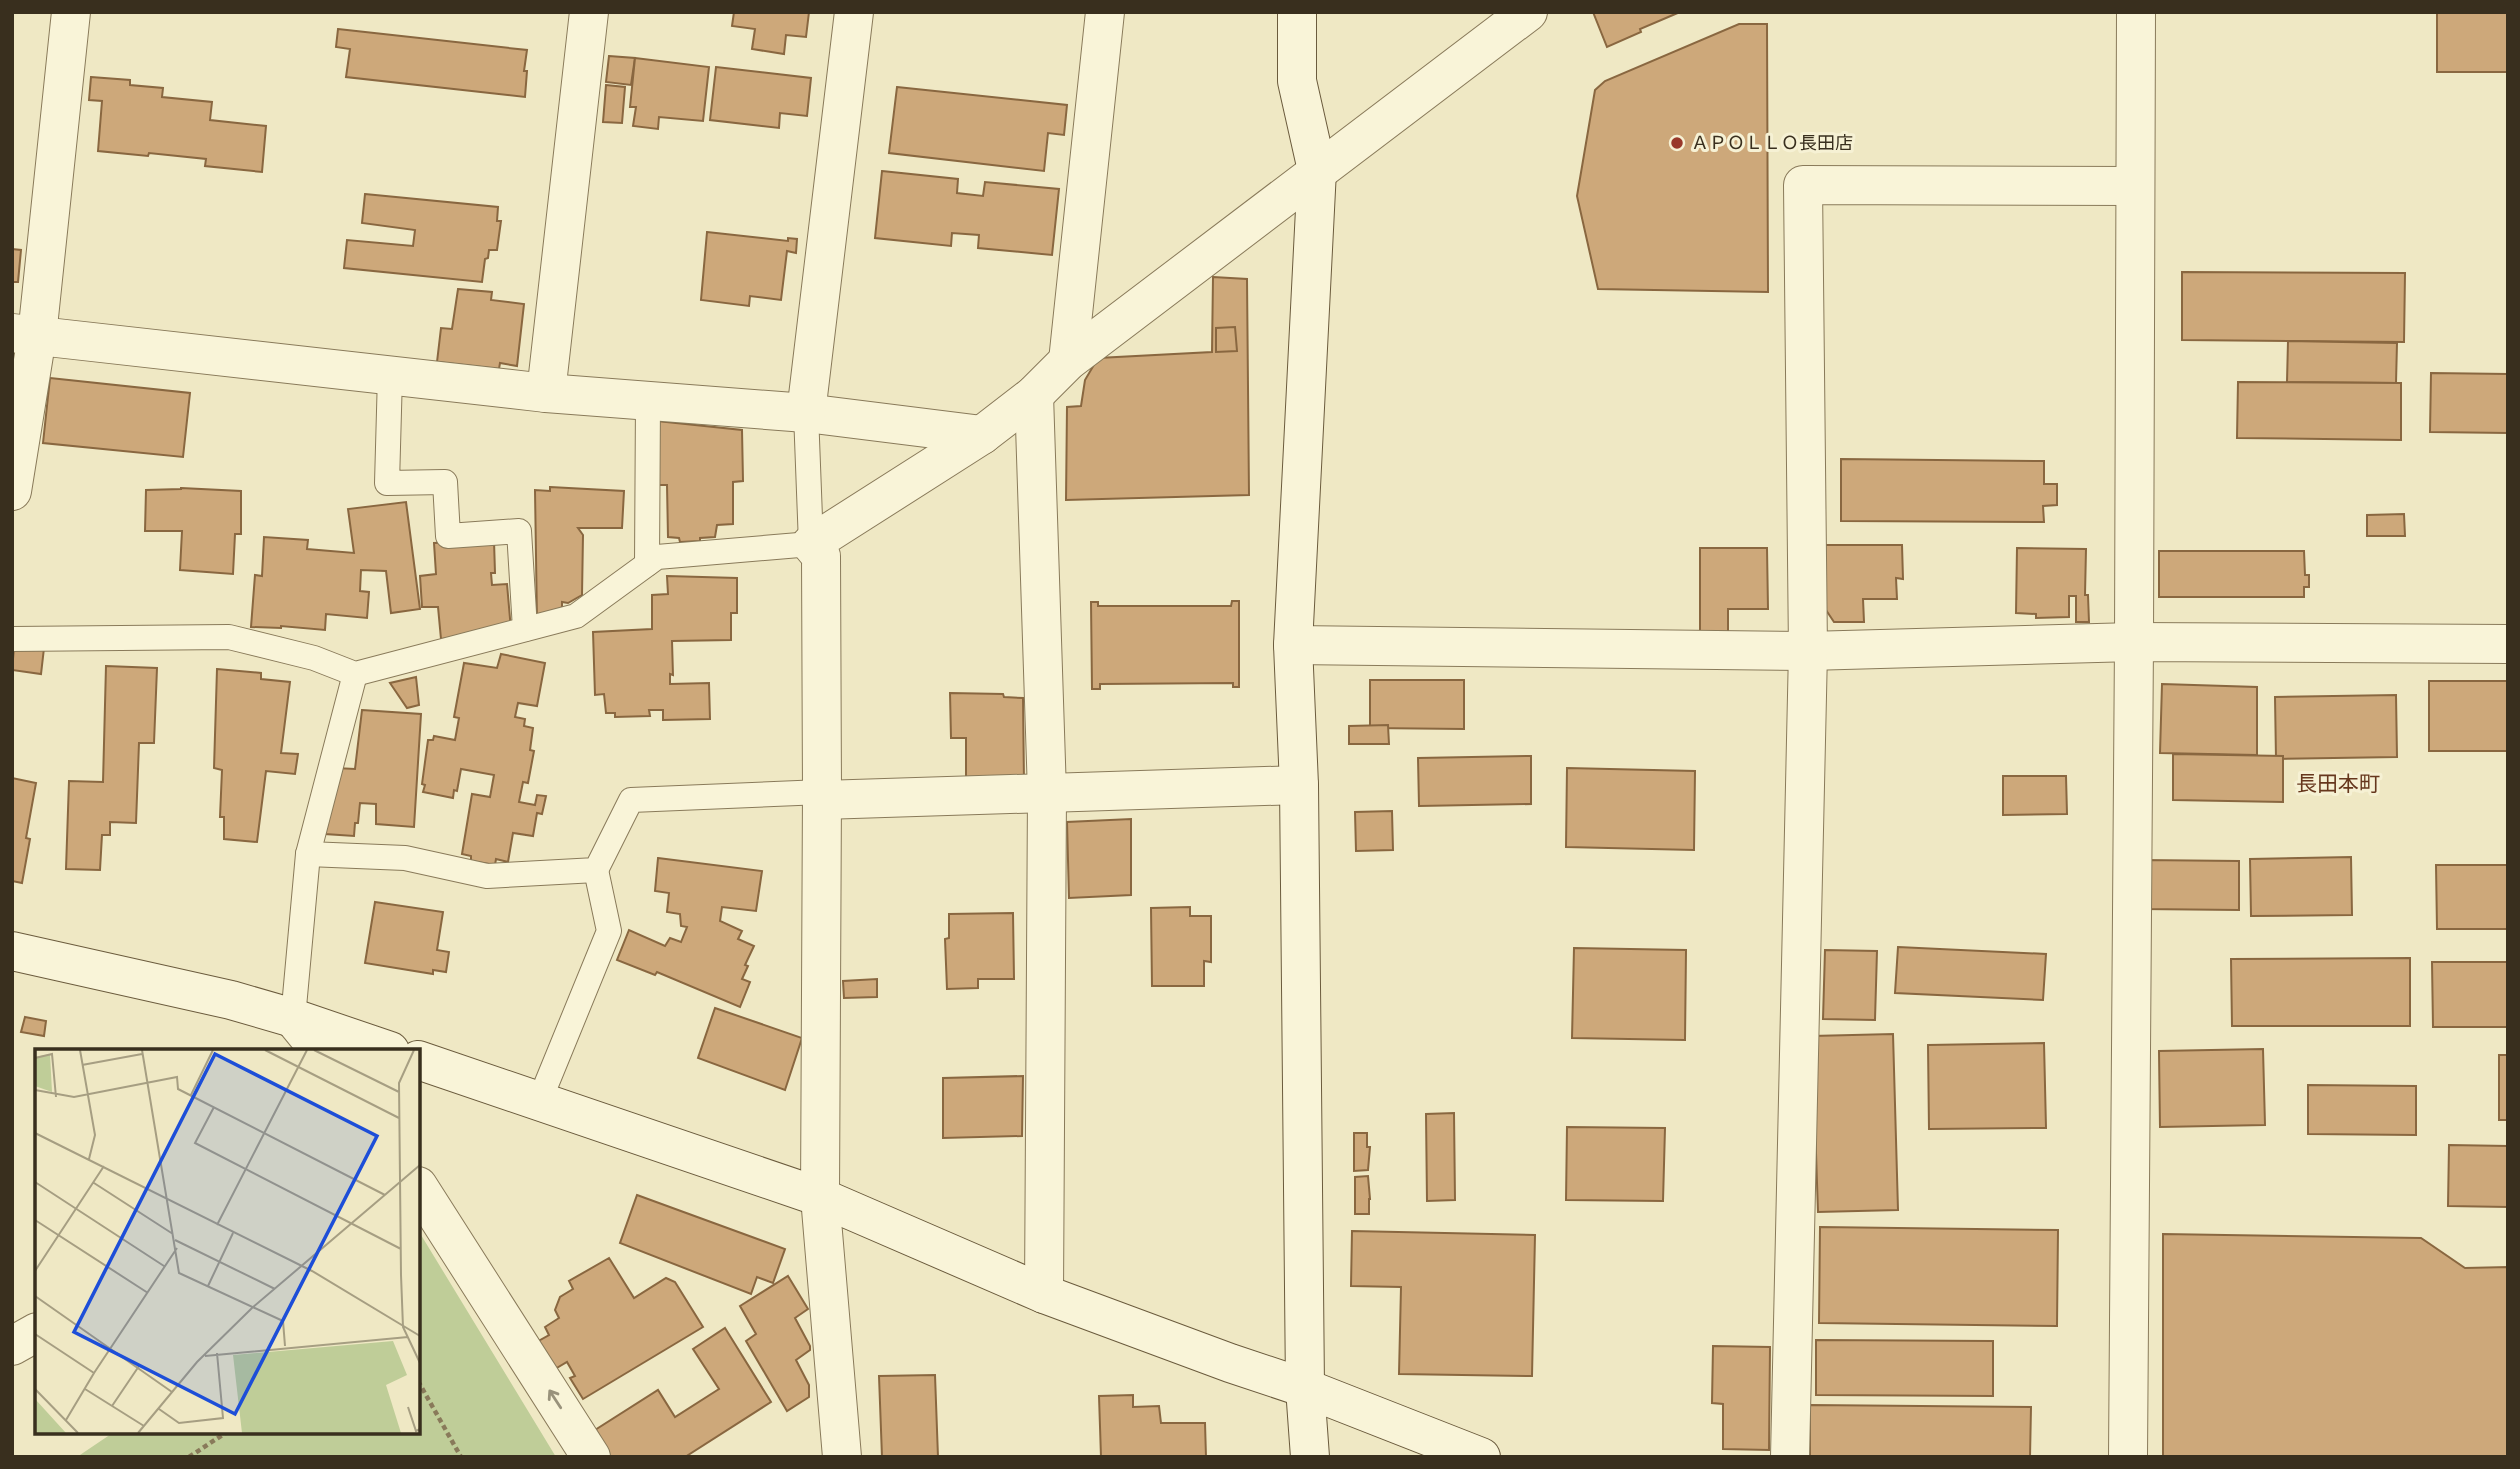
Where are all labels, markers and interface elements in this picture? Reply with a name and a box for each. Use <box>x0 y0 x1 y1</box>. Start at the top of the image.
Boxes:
place label: ＡＰＯＬＬＯ長田店 <box>1691 132 1853 154</box>
marker: ＡＰＯＬＬＯ長田店 <box>1669 135 1685 151</box>
district label: 長田本町 <box>2296 771 2380 797</box>
inset map <box>35 1049 420 1434</box>
one-way arrow <box>547 1390 561 1410</box>

